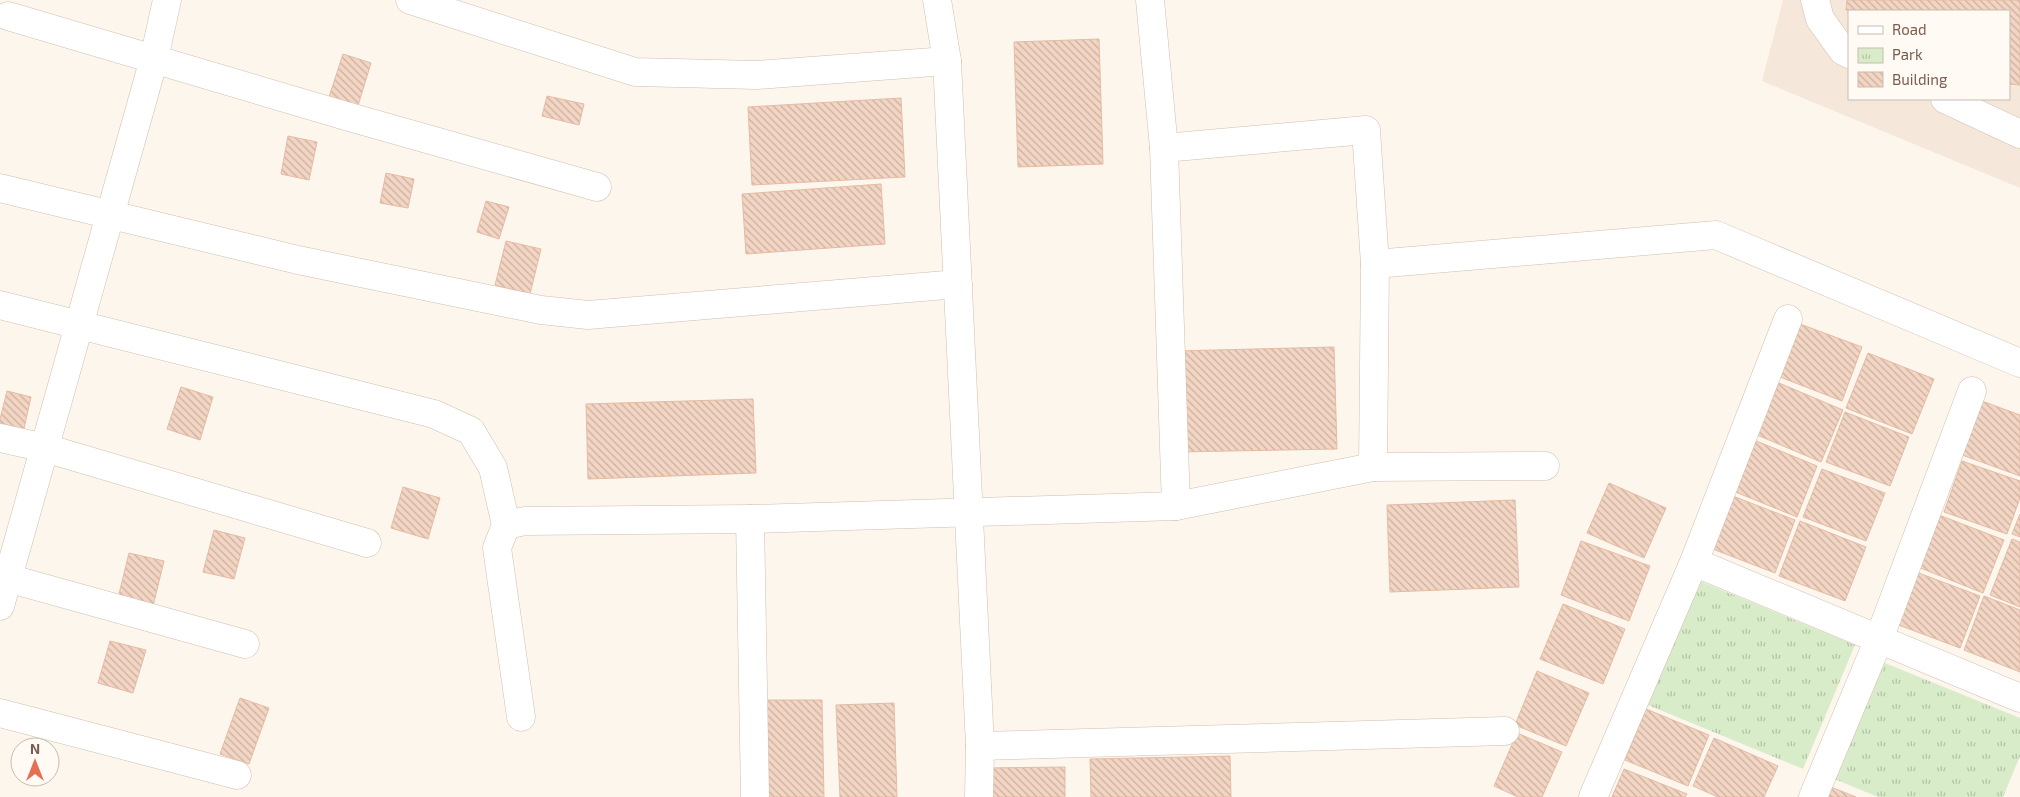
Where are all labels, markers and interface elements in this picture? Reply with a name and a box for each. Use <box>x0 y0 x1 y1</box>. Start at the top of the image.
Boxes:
legend <box>1848 10 2010 100</box>
text: Road <box>1892 20 1927 38</box>
text: Park <box>1892 45 1923 63</box>
text: Building <box>1892 70 1948 88</box>
north arrow <box>10 737 60 787</box>
text: N <box>30 740 40 757</box>

